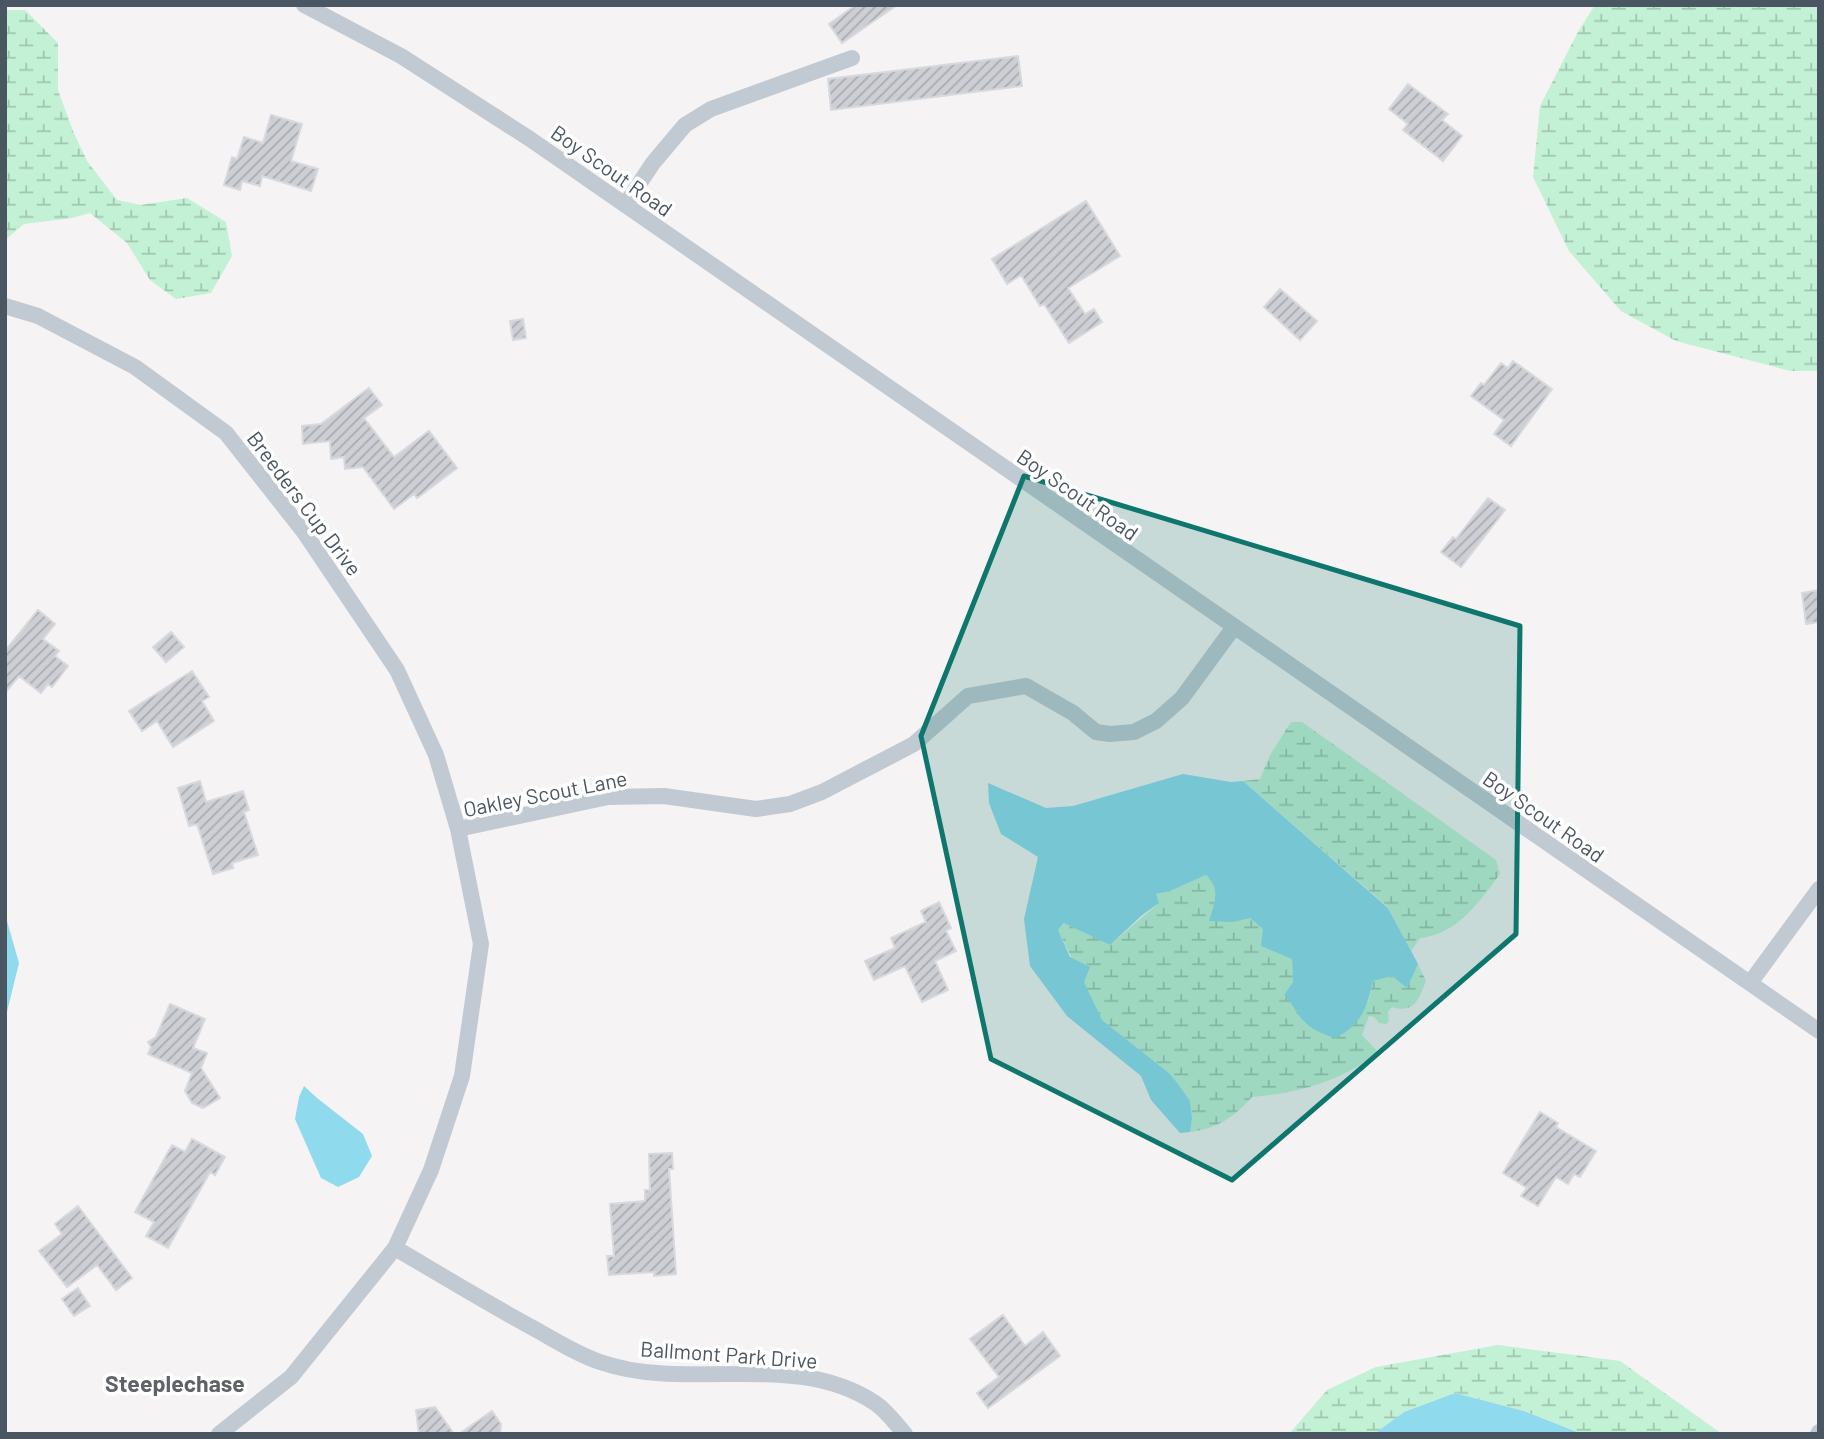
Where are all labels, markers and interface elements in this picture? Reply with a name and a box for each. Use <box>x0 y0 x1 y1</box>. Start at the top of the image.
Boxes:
street label: Boy Scout Road <box>547 119 677 221</box>
street label: Breeders Cup Drive <box>243 426 367 580</box>
street label: Boy Scout Road <box>1013 443 1143 545</box>
street label: Oakley Scout Lane <box>461 765 629 821</box>
street label: Boy Scout Road <box>1479 765 1609 867</box>
street label: Ballmont Park Drive <box>640 1335 818 1373</box>
district label: Steeplechase <box>105 1369 245 1397</box>

